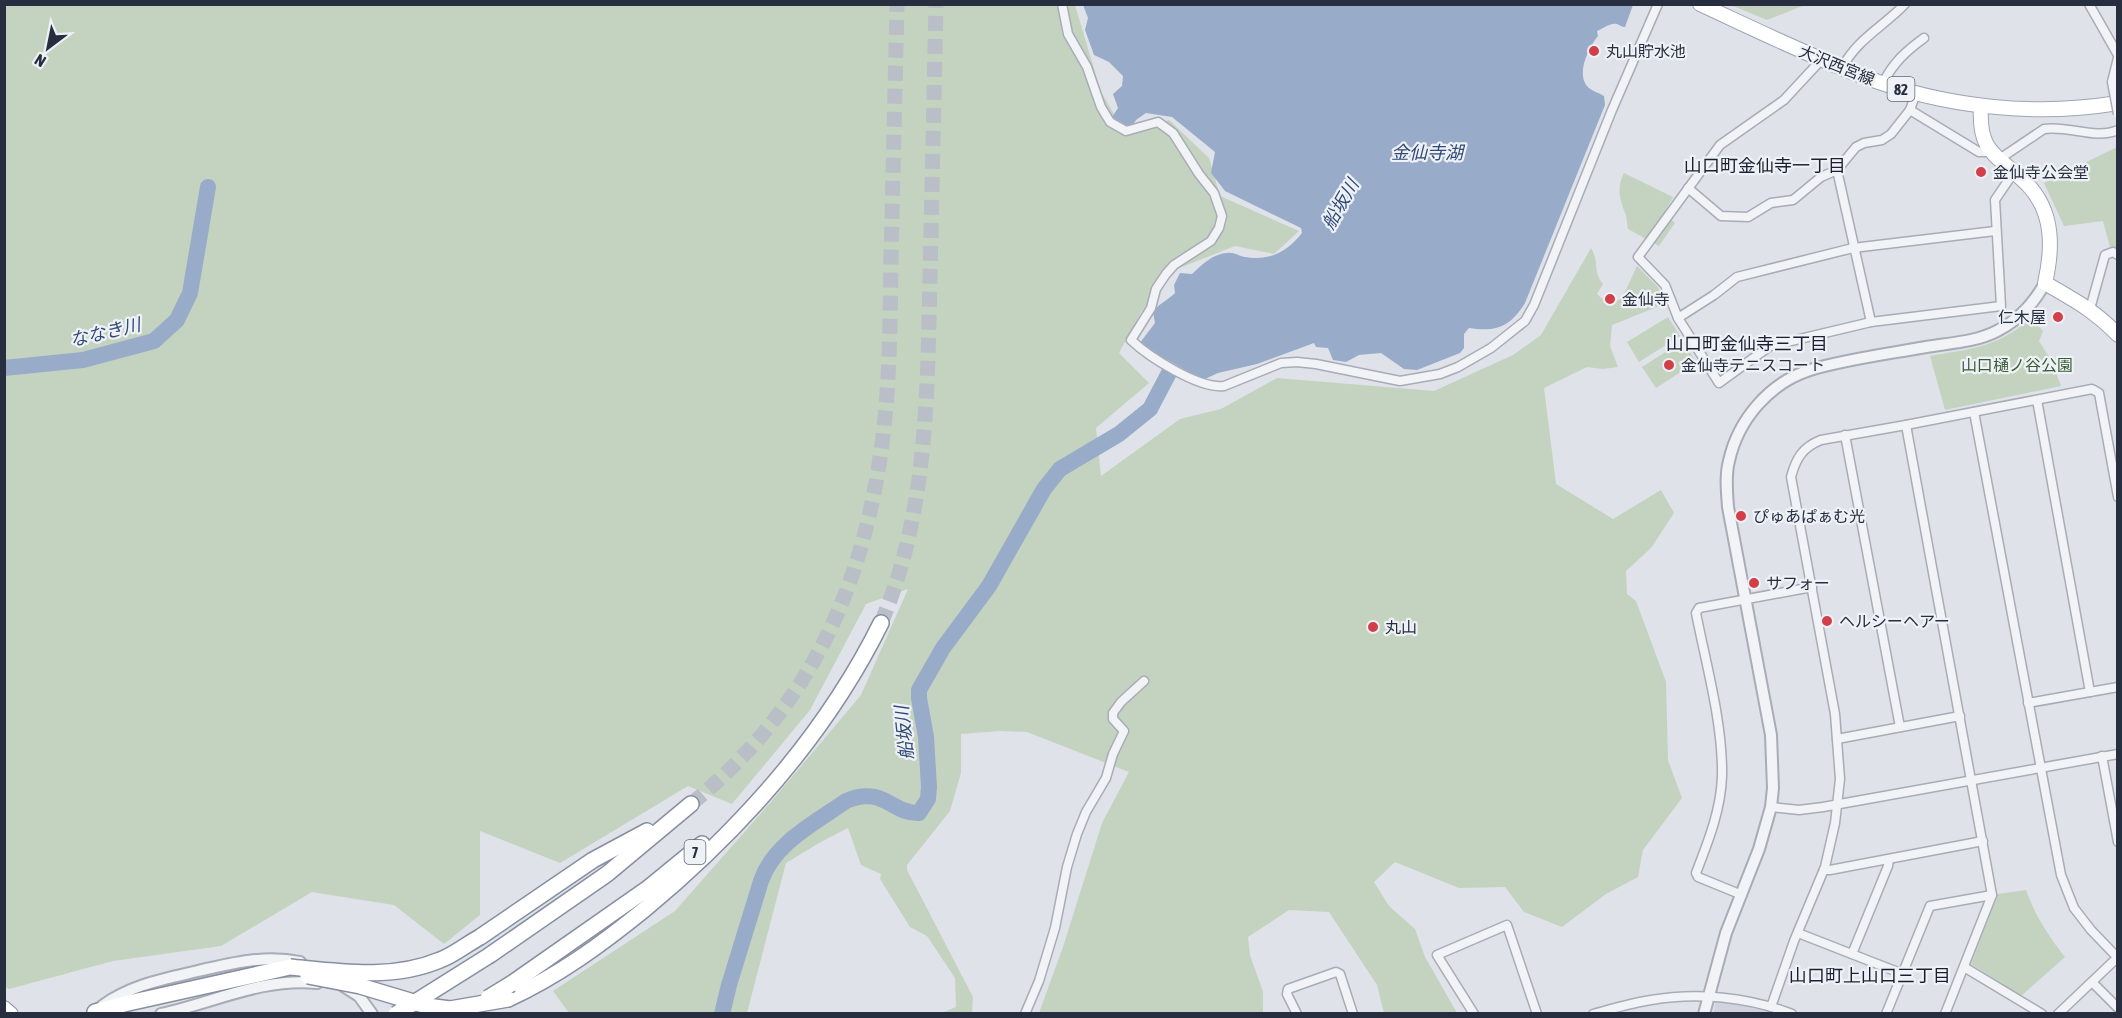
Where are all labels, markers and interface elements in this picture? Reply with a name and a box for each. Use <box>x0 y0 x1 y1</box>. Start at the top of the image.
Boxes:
north arrow <box>18 18 78 78</box>
place label: 丸山貯水池 <box>1606 42 1686 60</box>
street label: 大沢西宮線 <box>1797 42 1877 88</box>
marker: 丸山貯水池 <box>1587 44 1601 58</box>
text: N <box>31 51 49 71</box>
road number: 82 <box>1888 77 1914 101</box>
water label: 金仙寺湖 <box>1391 142 1466 163</box>
district label: 山口町金仙寺一丁目 <box>1684 155 1846 176</box>
place label: 金仙寺公会堂 <box>1993 163 2089 181</box>
marker: 金仙寺公会堂 <box>1974 165 1988 179</box>
water label: 船坂川 <box>1317 174 1364 233</box>
place label: 金仙寺 <box>1622 290 1670 308</box>
marker: 金仙寺 <box>1603 292 1617 306</box>
place label: 仁木屋 <box>1998 308 2046 326</box>
marker: 仁木屋 <box>2051 310 2065 324</box>
water label: ななき川 <box>68 313 144 350</box>
district label: 山口町金仙寺三丁目 <box>1666 333 1828 354</box>
place label: 金仙寺テニスコート <box>1681 356 1825 374</box>
park label: 山口樋ノ谷公園 <box>1961 356 2073 374</box>
marker: 金仙寺テニスコート <box>1662 358 1676 372</box>
place label: ぴゅあぱぁむ光 <box>1753 507 1865 525</box>
marker: ぴゅあぱぁむ光 <box>1734 509 1748 523</box>
place label: サフォー <box>1766 574 1830 592</box>
marker: サフォー <box>1747 576 1761 590</box>
place label: ヘルシーヘアー <box>1839 612 1950 630</box>
marker: ヘルシーヘアー <box>1820 614 1834 628</box>
place label: 丸山 <box>1385 618 1417 636</box>
marker: 丸山 <box>1366 620 1380 634</box>
water label: 船坂川 <box>891 703 917 761</box>
road number: 7 <box>684 840 706 864</box>
district label: 山口町上山口三丁目 <box>1789 965 1951 986</box>

